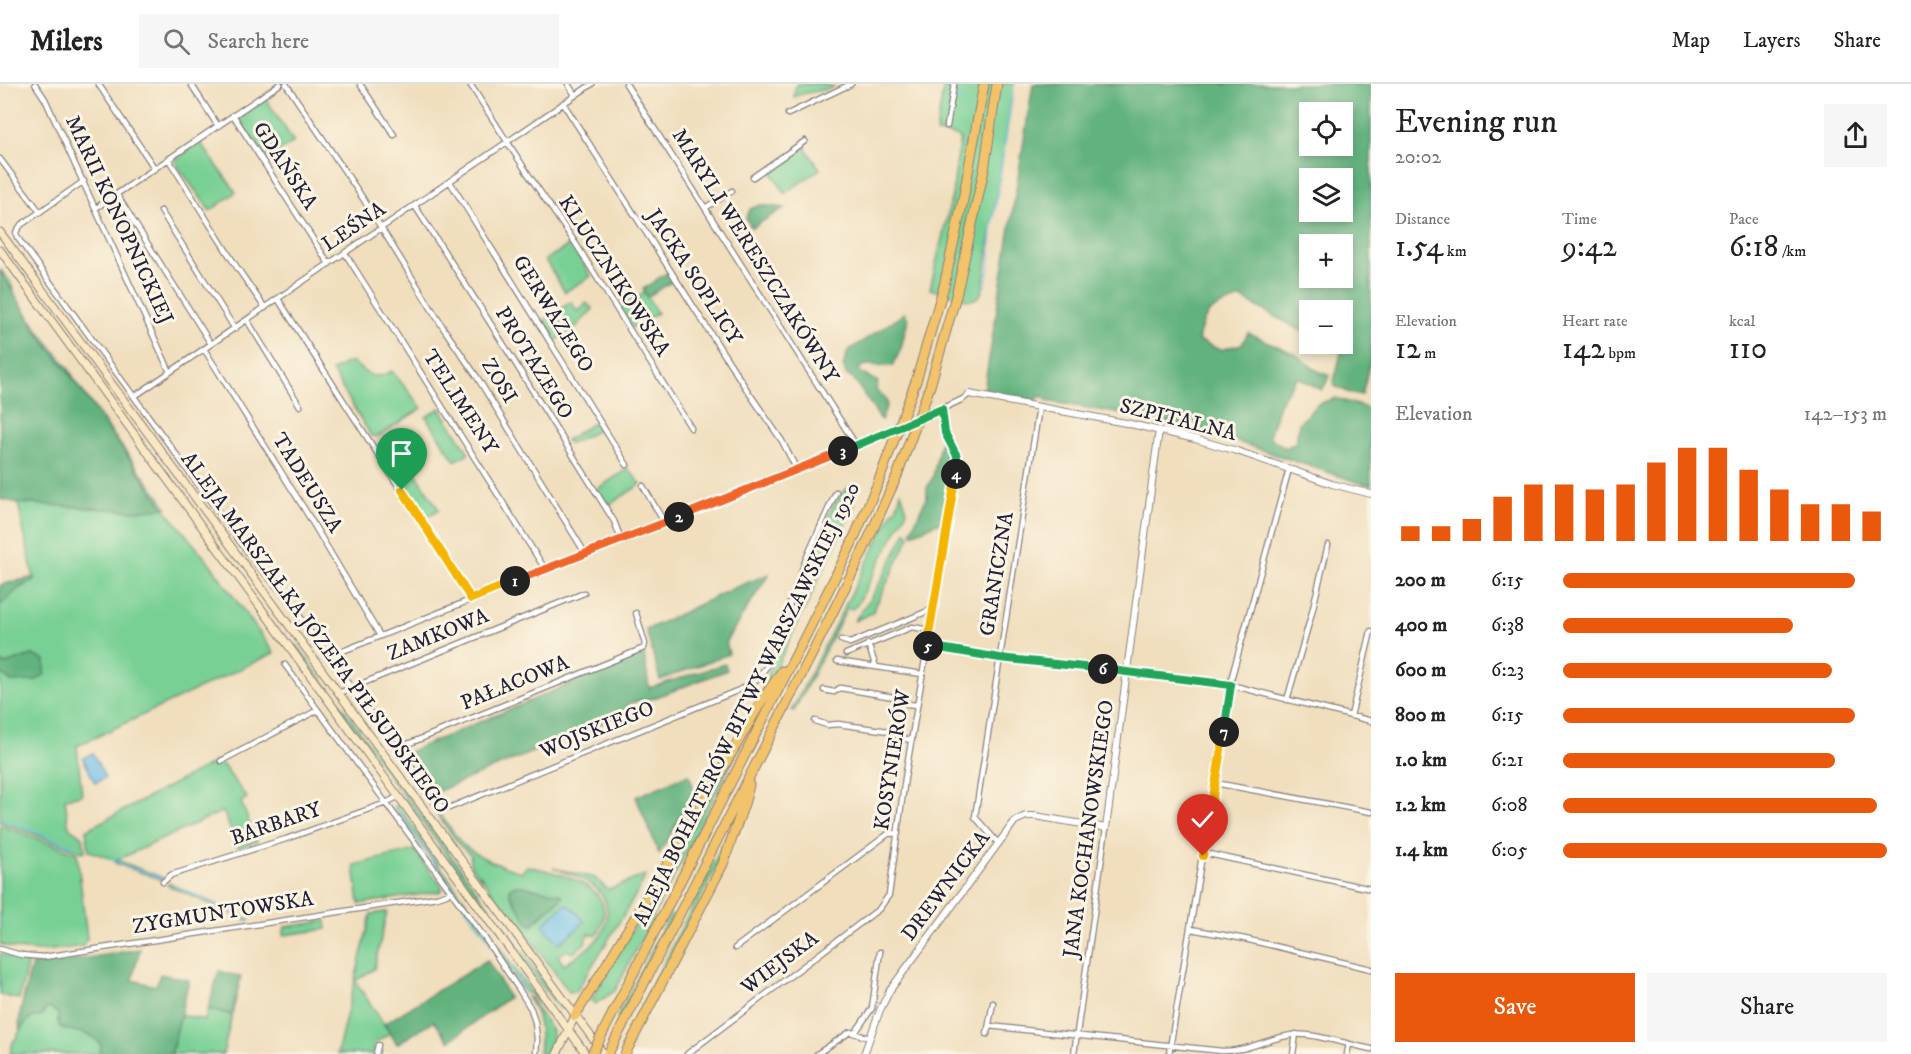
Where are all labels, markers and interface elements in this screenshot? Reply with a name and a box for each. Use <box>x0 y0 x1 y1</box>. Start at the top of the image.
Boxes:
search box <box>139 14 559 68</box>
text: Milers <box>30 24 103 59</box>
icon: search <box>160 25 193 58</box>
text: Search here <box>208 28 309 55</box>
text: Map <box>1671 28 1710 54</box>
text: Layers <box>1743 28 1801 54</box>
text: Share <box>1834 28 1881 54</box>
map controls <box>1299 102 1353 354</box>
button: locate <box>1299 102 1353 156</box>
text: Evening run <box>1395 102 1557 143</box>
button: share <box>1824 104 1887 167</box>
street label: MARII KONOPNICKIEJ <box>59 111 179 329</box>
street label: GDAŃSKA <box>247 116 325 215</box>
street label: MARYLI WERESZCZAKÓWNY <box>666 123 846 389</box>
text: 20:02 <box>1395 145 1441 170</box>
button: layers <box>1299 168 1353 222</box>
street label: KLUCZNIKOWSKA <box>552 191 676 362</box>
street label: LEŚNA <box>316 194 391 258</box>
street label: JACKA SOPLICY <box>639 203 748 350</box>
text: Distance <box>1395 209 1450 229</box>
text: Time <box>1562 209 1597 229</box>
text: Pace <box>1729 209 1759 229</box>
text: 1.54 <box>1395 229 1443 266</box>
text: 9:42 <box>1562 229 1617 266</box>
text: 6:18 <box>1729 229 1778 266</box>
button: + <box>1299 234 1353 288</box>
text: km <box>1443 241 1467 261</box>
text: /km <box>1778 241 1806 261</box>
street label: GERWAZEGO <box>507 251 599 377</box>
button: − <box>1299 300 1353 354</box>
street label: PROTAZEGO <box>489 302 579 424</box>
text: Elevation <box>1395 311 1457 331</box>
text: Heart rate <box>1562 311 1628 331</box>
text: kcal <box>1729 311 1755 331</box>
text: 12 <box>1395 331 1421 368</box>
text: 142 <box>1562 331 1605 368</box>
text: 110 <box>1729 331 1767 368</box>
text: m <box>1421 343 1436 363</box>
text: bpm <box>1605 343 1636 363</box>
street label: TELIMENY <box>417 345 504 460</box>
street label: ZOSI <box>475 354 523 408</box>
street label: SZPITALNA <box>1117 393 1240 447</box>
text: Elevation <box>1395 402 1472 427</box>
text: 142–153 m <box>1804 402 1887 427</box>
street label: TADEUSZA <box>266 428 348 538</box>
pin <box>376 428 427 490</box>
pin: 3 <box>828 436 858 466</box>
icon: arrive <box>385 437 418 470</box>
text: 3 <box>840 441 846 461</box>
street label: ALEJA MARSZAŁKA JÓZEFA PIŁSUDSKIEGO <box>175 446 457 819</box>
pin: 4 <box>941 459 971 489</box>
text: 4 <box>951 464 961 484</box>
street label: ALEJA BOHATERÓW BITWY WARSZAWSKIEJ 1920 <box>628 478 866 930</box>
pin: 2 <box>664 502 694 532</box>
street label: GRANICZNA <box>974 509 1020 638</box>
pin: 1 <box>500 566 530 596</box>
text: 200 m <box>1395 568 1446 593</box>
text: 6:15 <box>1491 568 1524 593</box>
text: 1 <box>512 571 518 591</box>
street label: ZAMKOWA <box>384 603 493 667</box>
text: 400 m <box>1395 613 1447 638</box>
text: 6:38 <box>1491 613 1524 638</box>
pin: 5 <box>913 631 943 661</box>
text: 5 <box>924 636 932 656</box>
street label: PAŁACOWA <box>457 649 573 716</box>
pin: 6 <box>1088 654 1118 684</box>
text: 600 m <box>1395 658 1446 683</box>
text: 6:23 <box>1491 658 1524 683</box>
text: 6 <box>1099 659 1107 679</box>
street label: KOSYNIERÓW <box>867 687 917 832</box>
street label: WOJSKIEGO <box>535 695 658 765</box>
street label: JANA KOCHANOWSKIEGO <box>1058 698 1120 962</box>
text: 800 m <box>1395 703 1446 728</box>
text: 6:15 <box>1491 703 1524 728</box>
pin: 7 <box>1209 717 1239 747</box>
text: 7 <box>1220 722 1228 742</box>
text: 1.0 km <box>1395 748 1447 773</box>
text: 6:21 <box>1491 748 1524 773</box>
text: 1.2 km <box>1395 793 1446 818</box>
text: 6:08 <box>1491 793 1527 818</box>
pin <box>1177 794 1228 856</box>
street label: BARBARY <box>227 796 326 852</box>
icon: check <box>1186 803 1219 836</box>
street label: DREWNICKA <box>896 825 996 946</box>
text: 1.4 km <box>1395 838 1448 863</box>
text: 6:05 <box>1491 838 1527 863</box>
street label: ZYGMUNTOWSKA <box>131 886 316 940</box>
street label: WIEJSKA <box>735 925 824 1001</box>
button: Save <box>1395 973 1635 1042</box>
button: Share <box>1647 973 1887 1042</box>

